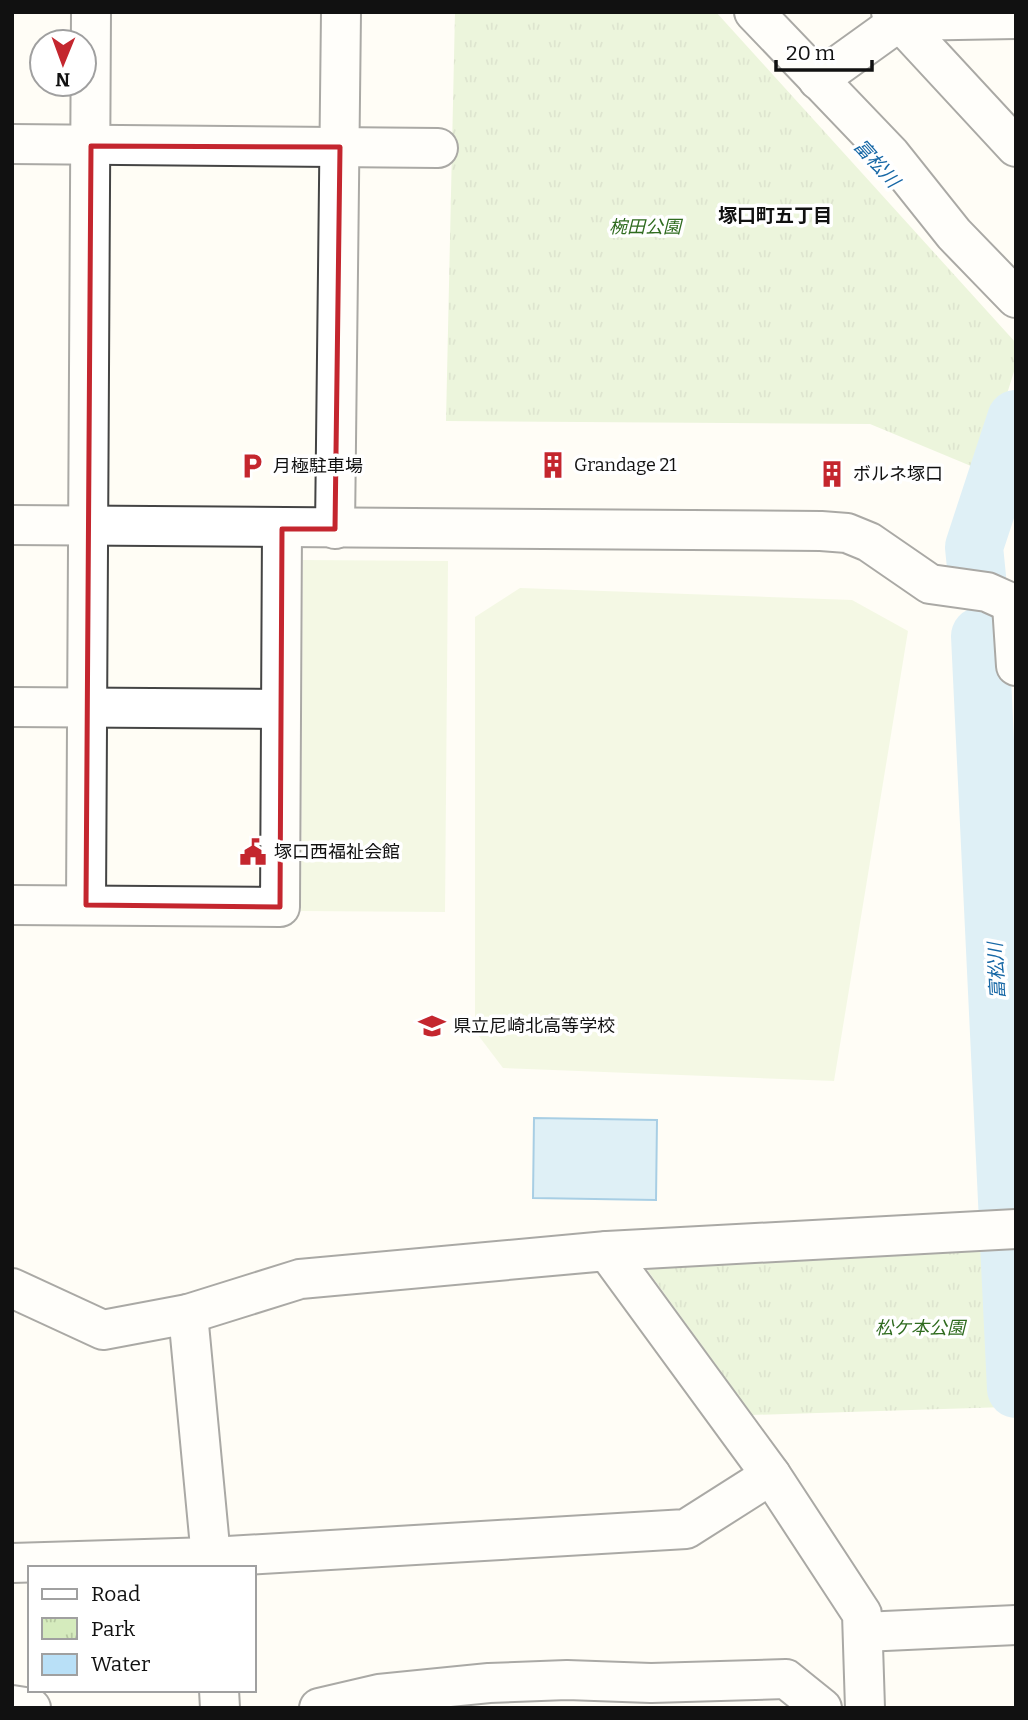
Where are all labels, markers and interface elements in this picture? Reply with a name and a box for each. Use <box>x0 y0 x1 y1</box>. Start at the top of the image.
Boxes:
north arrow <box>28 28 98 98</box>
scale bar <box>776 28 872 72</box>
text: 20 m <box>786 40 835 66</box>
text: N <box>55 68 70 91</box>
water label: 富松川 <box>849 134 906 194</box>
district label: 塚口町五丁目 <box>718 204 832 227</box>
park label: 椀田公園 <box>609 216 684 238</box>
building icon: Grandage 21 <box>538 450 568 480</box>
parking icon: 月極駐車場 <box>237 451 267 481</box>
place label: Grandage 21 <box>574 454 677 476</box>
place label: 月極駐車場 <box>273 455 363 477</box>
building icon: ボルネ塚口 <box>817 459 847 489</box>
place label: ボルネ塚口 <box>853 463 943 485</box>
public building icon: 塚口西福祉会館 <box>238 837 268 867</box>
place label: 塚口西福祉会館 <box>274 841 400 863</box>
water label: 富松川 <box>983 940 1009 1000</box>
school or university icon: 県立尼崎北高等学校 <box>417 1011 447 1041</box>
place label: 県立尼崎北高等学校 <box>453 1015 615 1037</box>
park label: 松ケ本公園 <box>875 1317 968 1339</box>
legend <box>28 1566 256 1692</box>
text: Road <box>91 1581 140 1607</box>
text: Park <box>91 1616 135 1642</box>
text: Water <box>91 1651 150 1677</box>

